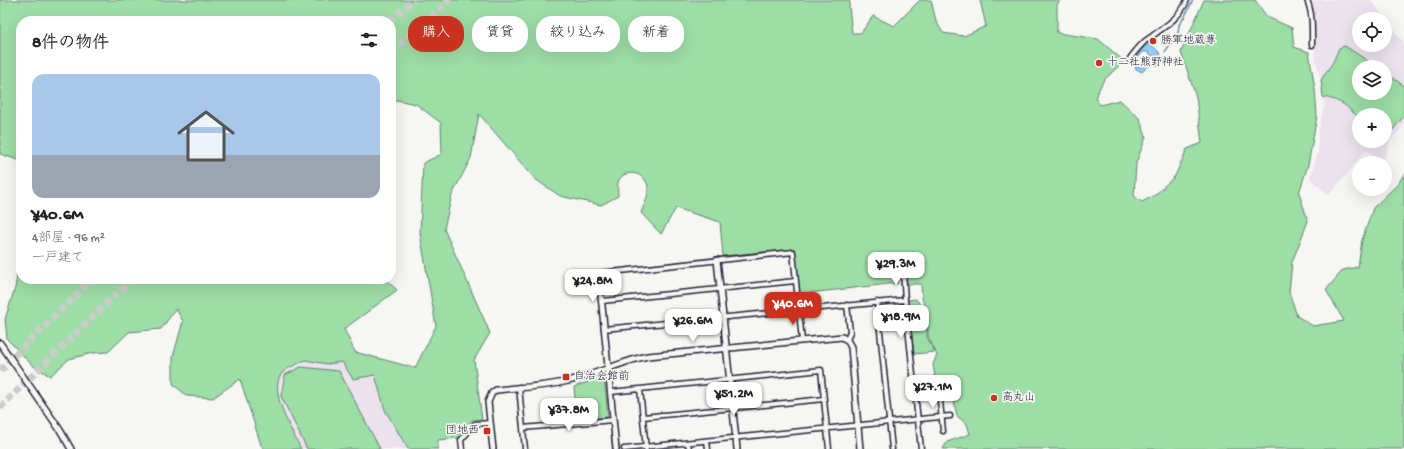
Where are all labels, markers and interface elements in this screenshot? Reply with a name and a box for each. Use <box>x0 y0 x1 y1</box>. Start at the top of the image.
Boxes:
map controls <box>1352 12 1392 196</box>
button: locate <box>1352 12 1392 52</box>
chip: 購入 <box>408 16 464 52</box>
chip: 賃貸 <box>472 16 528 52</box>
chip: 絞り込み <box>536 16 620 52</box>
chip: 新着 <box>628 16 684 52</box>
icon: filters <box>358 29 380 51</box>
text: 8件の物件 <box>32 34 109 54</box>
place label: 勝軍地蔵尊 <box>1161 34 1216 47</box>
marker: 勝軍地蔵尊 <box>1148 36 1158 46</box>
place label: 十二社熊野神社 <box>1107 56 1184 69</box>
marker: 十二社熊野神社 <box>1094 58 1104 68</box>
button: layers <box>1352 60 1392 100</box>
icon: home <box>170 100 242 172</box>
button: + <box>1352 108 1392 148</box>
button: − <box>1352 156 1392 196</box>
text: ¥40.6M <box>32 206 83 226</box>
text: 4部屋 · 96 m² <box>32 231 105 246</box>
text: 一戸建て <box>32 251 84 266</box>
pin: ¥29.3M <box>863 252 929 286</box>
text: ¥29.3M <box>877 257 915 272</box>
pin: ¥24.8M <box>560 269 626 303</box>
text: ¥24.8M <box>574 274 612 289</box>
pin: ¥40.6M <box>760 292 826 326</box>
text: ¥40.6M <box>773 297 813 312</box>
pin: ¥18.9M <box>868 305 934 339</box>
pin: ¥26.6M <box>660 309 726 343</box>
text: ¥18.9M <box>882 310 920 325</box>
text: ¥26.6M <box>674 314 712 329</box>
place label: 自治会館前 <box>574 370 629 383</box>
marker: 自治会館前 <box>561 372 571 382</box>
pin: ¥27.1M <box>900 375 966 409</box>
text: ¥27.1M <box>914 380 952 395</box>
pin: ¥51.2M <box>701 382 767 416</box>
text: ¥51.2M <box>715 387 753 402</box>
place label: 高丸山 <box>1002 391 1035 404</box>
marker: 高丸山 <box>989 393 999 403</box>
pin: ¥37.8M <box>536 398 602 432</box>
text: ¥37.8M <box>549 403 589 418</box>
place label: 団地西 <box>446 424 479 437</box>
marker: 団地西 <box>482 426 492 436</box>

